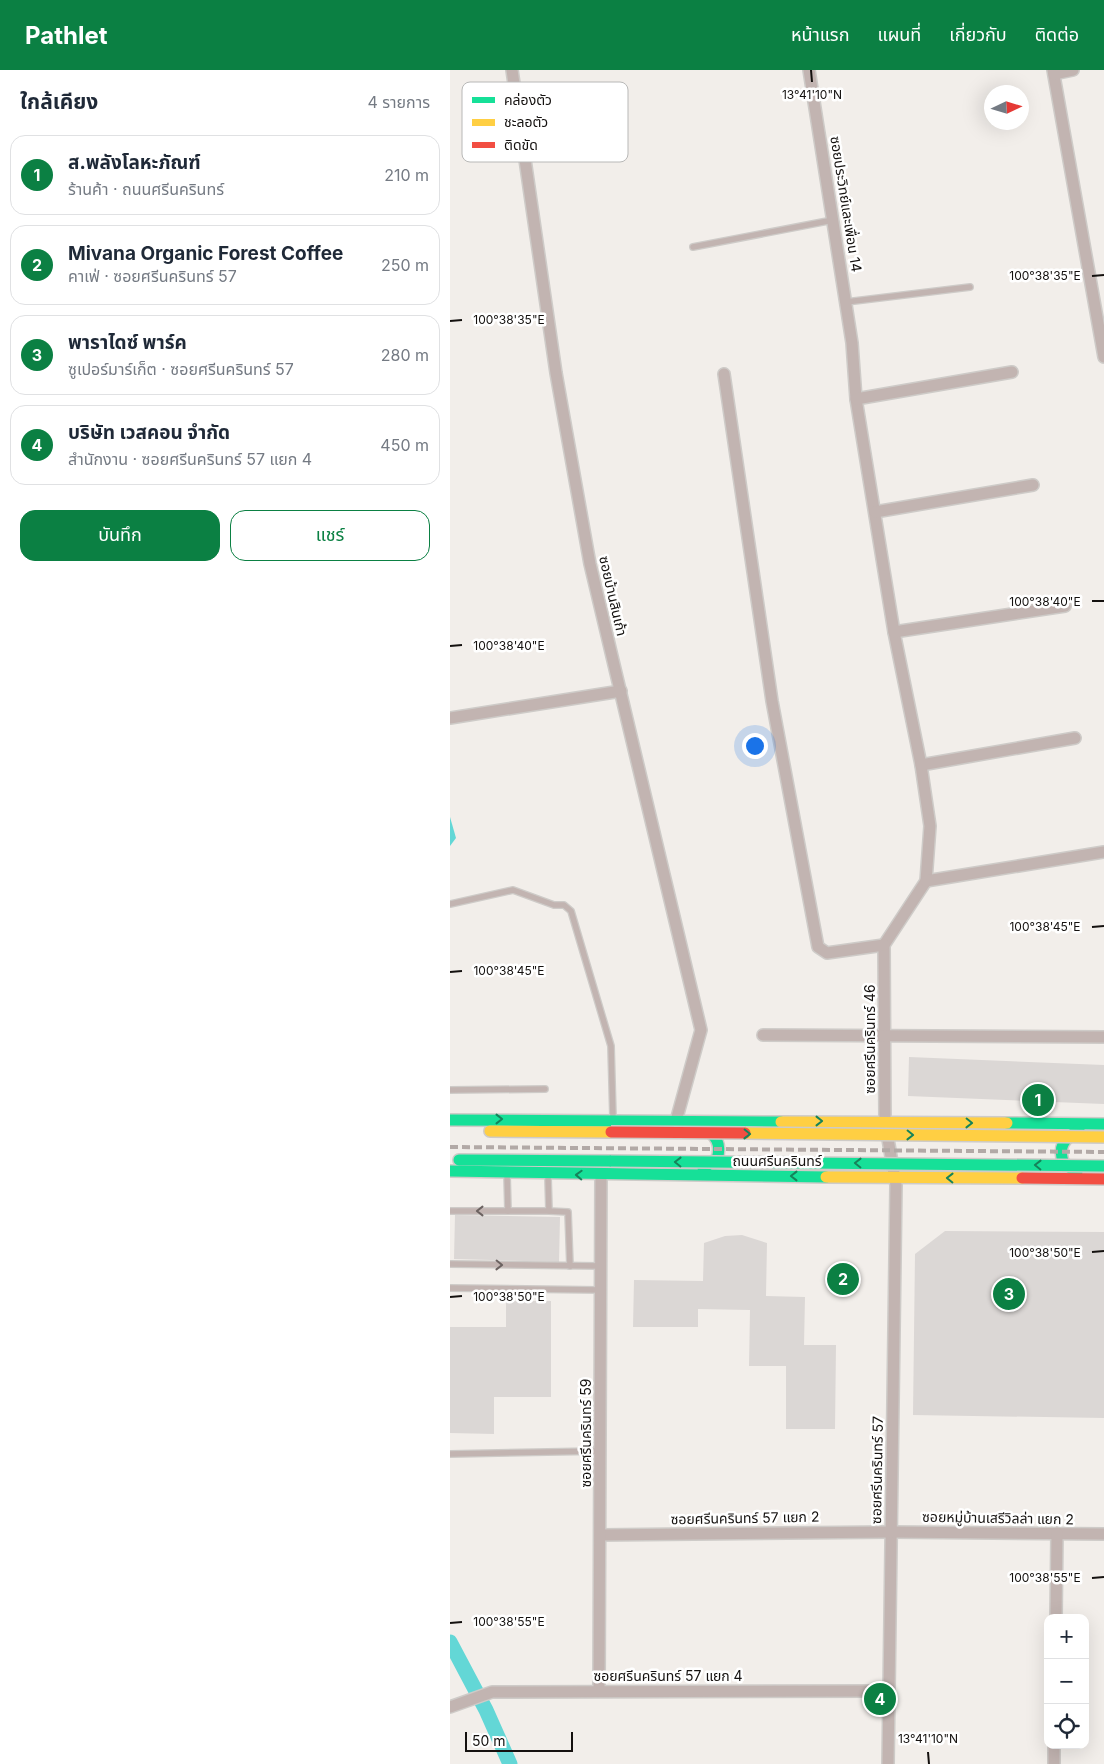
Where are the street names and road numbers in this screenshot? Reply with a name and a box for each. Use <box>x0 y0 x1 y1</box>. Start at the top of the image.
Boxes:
street label: ซอยประวิทย์และเพื่อน 14 <box>827 135 867 273</box>
street label: ซอยบ้านสินเก้า <box>596 554 631 638</box>
street label: ซอยศรีนครินทร์ 46 <box>861 984 878 1094</box>
street label: ถนนศรีนครินทร์ <box>732 1152 822 1169</box>
street label: ซอยศรีนครินทร์ 59 <box>577 1379 594 1487</box>
street label: ซอยศรีนครินทร์ 57 <box>867 1416 886 1524</box>
street label: ซอยศรีนครินทร์ 57 แยก 2 <box>670 1508 820 1527</box>
street label: ซอยหมู่บ้านเสรีวิลล่า แยก 2 <box>922 1508 1074 1528</box>
street label: ซอยศรีนครินทร์ 57 แยก 4 <box>593 1667 743 1684</box>

